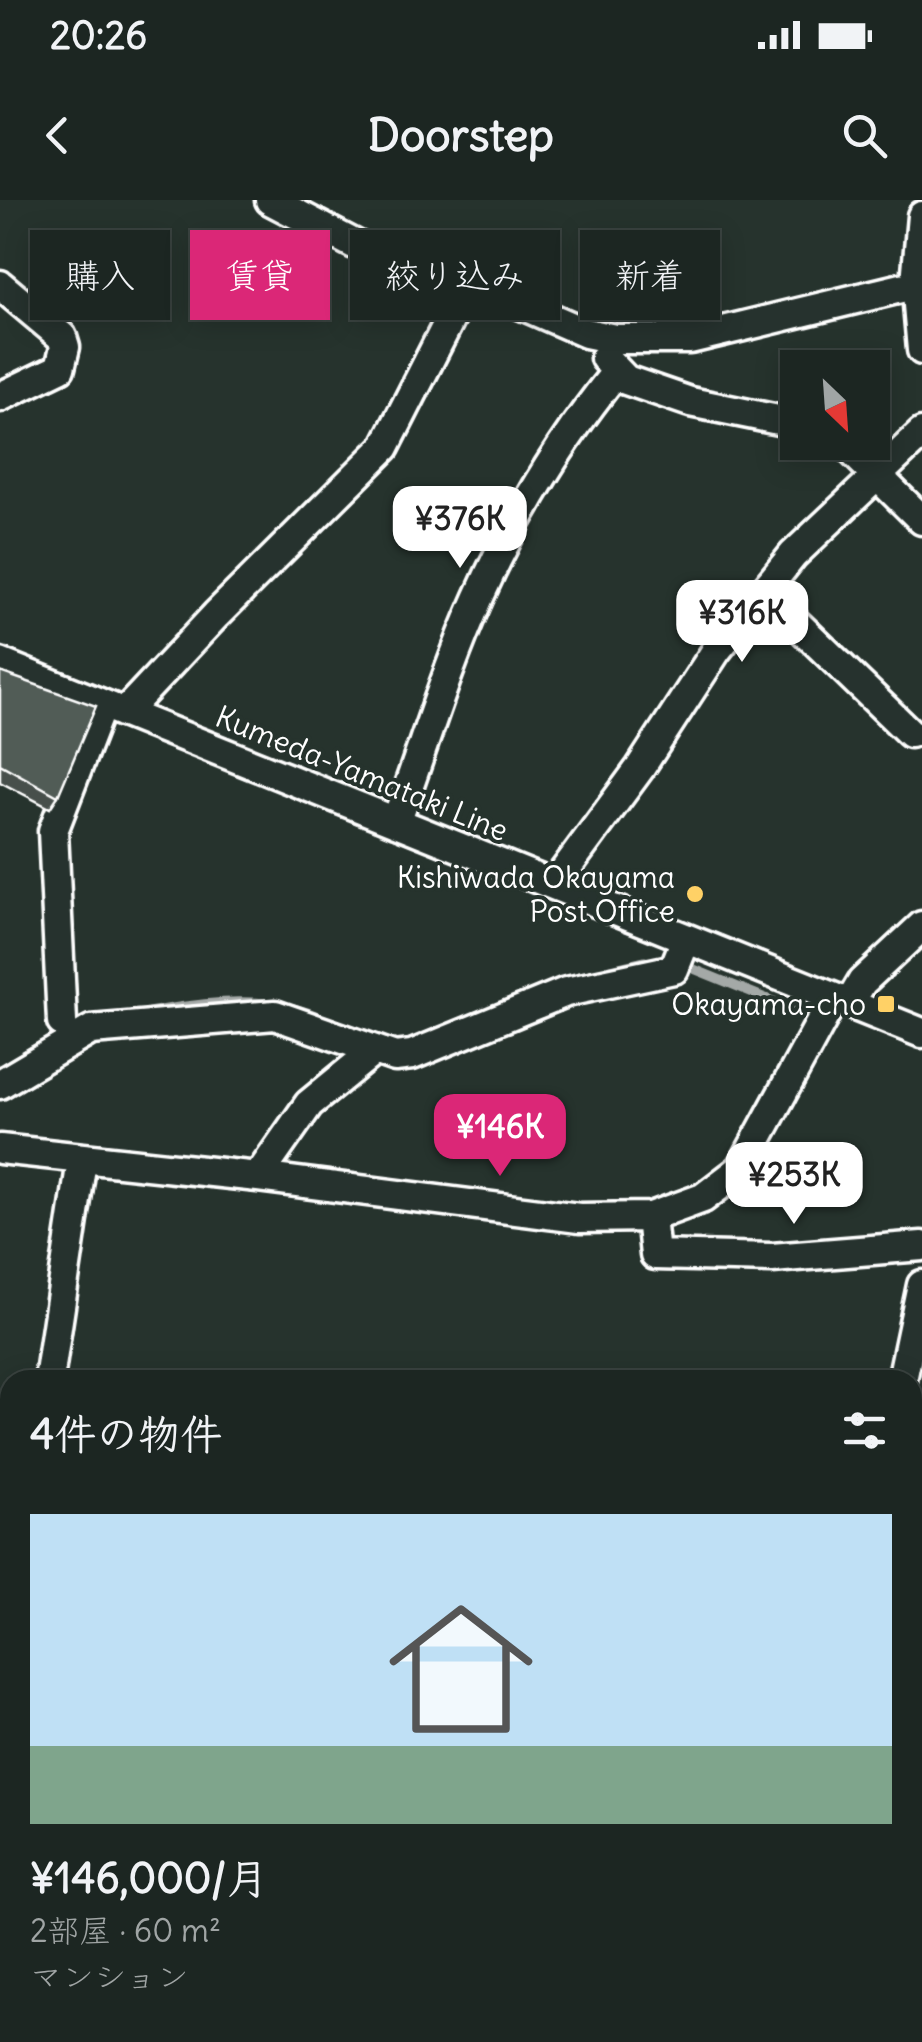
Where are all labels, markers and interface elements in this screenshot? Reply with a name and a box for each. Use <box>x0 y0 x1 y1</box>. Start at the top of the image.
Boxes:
text: 20:26 <box>50 12 147 59</box>
text: Doorstep <box>368 107 554 163</box>
icon: back <box>30 108 85 163</box>
icon: search <box>837 108 892 163</box>
chip: 購入 <box>30 230 170 320</box>
chip: 賃貸 <box>190 230 330 320</box>
chip: 絞り込み <box>350 230 560 320</box>
chip: 新着 <box>580 230 720 320</box>
north arrow <box>780 350 890 460</box>
map controls <box>780 350 890 460</box>
pin: ¥376K <box>390 486 530 571</box>
text: ¥376K <box>415 498 505 539</box>
pin: ¥316K <box>672 580 812 665</box>
text: ¥316K <box>698 592 786 633</box>
street label: Kumeda-Yamataki Line <box>210 697 514 849</box>
place label: Kishiwada Okayama Post Office <box>397 858 675 930</box>
marker: Kishiwada Okayama Post Office <box>684 883 706 905</box>
place label: Okayama-cho <box>671 985 866 1023</box>
marker: Okayama-cho <box>875 993 897 1015</box>
pin: ¥146K <box>430 1094 570 1179</box>
text: ¥146K <box>456 1106 544 1147</box>
pin: ¥253K <box>724 1142 864 1227</box>
text: ¥253K <box>748 1154 840 1195</box>
icon: filters <box>837 1403 892 1458</box>
text: 4件の物件 <box>30 1408 222 1460</box>
icon: home <box>371 1579 551 1759</box>
text: ¥146,000/月 <box>30 1852 268 1904</box>
text: 2部屋 · 60 m² <box>30 1910 221 1951</box>
text: マンション <box>30 1956 189 1997</box>

